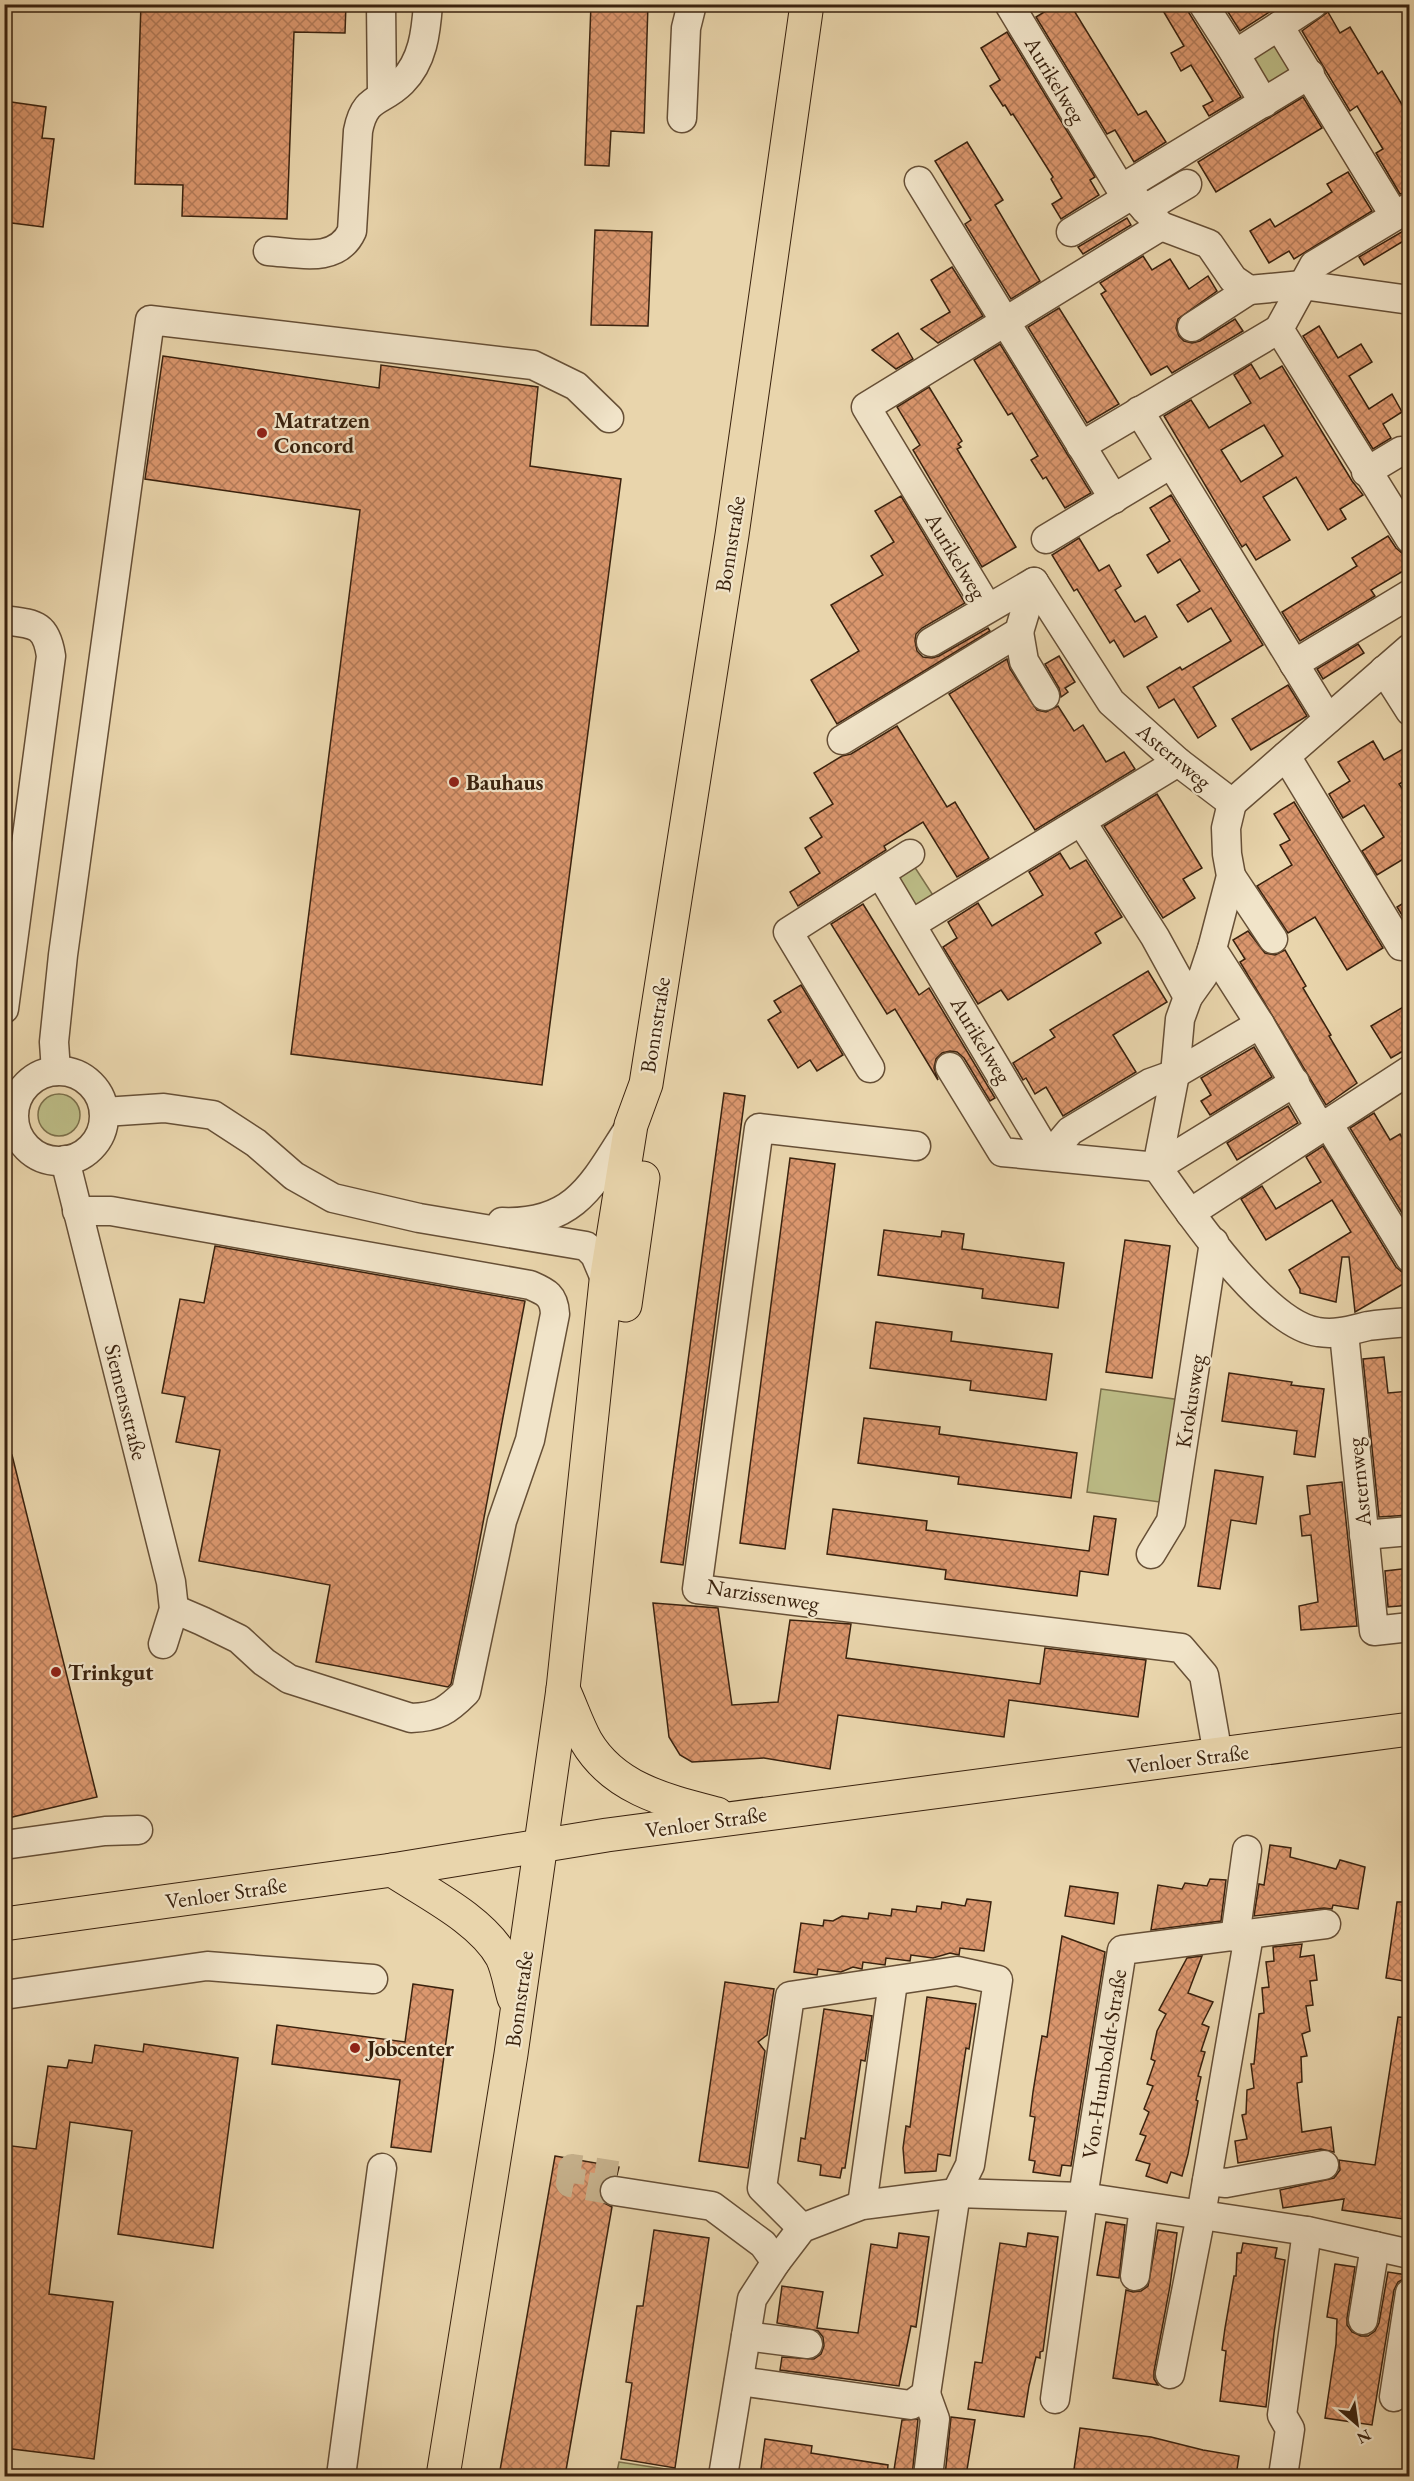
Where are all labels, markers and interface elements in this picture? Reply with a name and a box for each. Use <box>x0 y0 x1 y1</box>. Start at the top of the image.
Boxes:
street label: Aurikelweg <box>1017 30 1092 129</box>
place label: Matratzen Concord <box>274 406 370 460</box>
marker: Matratzen Concord <box>255 426 269 440</box>
street label: Bonnstraße <box>708 493 752 594</box>
street label: Aurikelweg <box>918 506 993 605</box>
street label: Asternweg <box>1130 716 1218 796</box>
place label: Bauhaus <box>466 768 544 797</box>
marker: Bauhaus <box>447 775 461 789</box>
street label: Bonnstraße <box>633 974 677 1075</box>
street label: Aurikelweg <box>943 990 1018 1089</box>
street label: Siemensstraße <box>98 1341 154 1463</box>
street label: Krokusweg <box>1168 1352 1212 1450</box>
street label: Asternweg <box>1340 1436 1378 1529</box>
street label: Narzissenweg <box>705 1572 822 1618</box>
place label: Trinkgut <box>68 1658 154 1687</box>
marker: Trinkgut <box>49 1665 63 1679</box>
street label: Venloer Straße <box>1126 1737 1251 1781</box>
street label: Venloer Straße <box>643 1799 769 1845</box>
street label: Venloer Straße <box>163 1870 289 1916</box>
street label: Bonnstraße <box>498 1949 540 2049</box>
street label: Von-Humboldt-Straße <box>1075 1967 1133 2161</box>
place label: Jobcenter <box>365 2034 455 2063</box>
marker: Jobcenter <box>348 2041 362 2055</box>
north arrow <box>1327 2394 1387 2454</box>
text: N <box>1353 2424 1375 2449</box>

